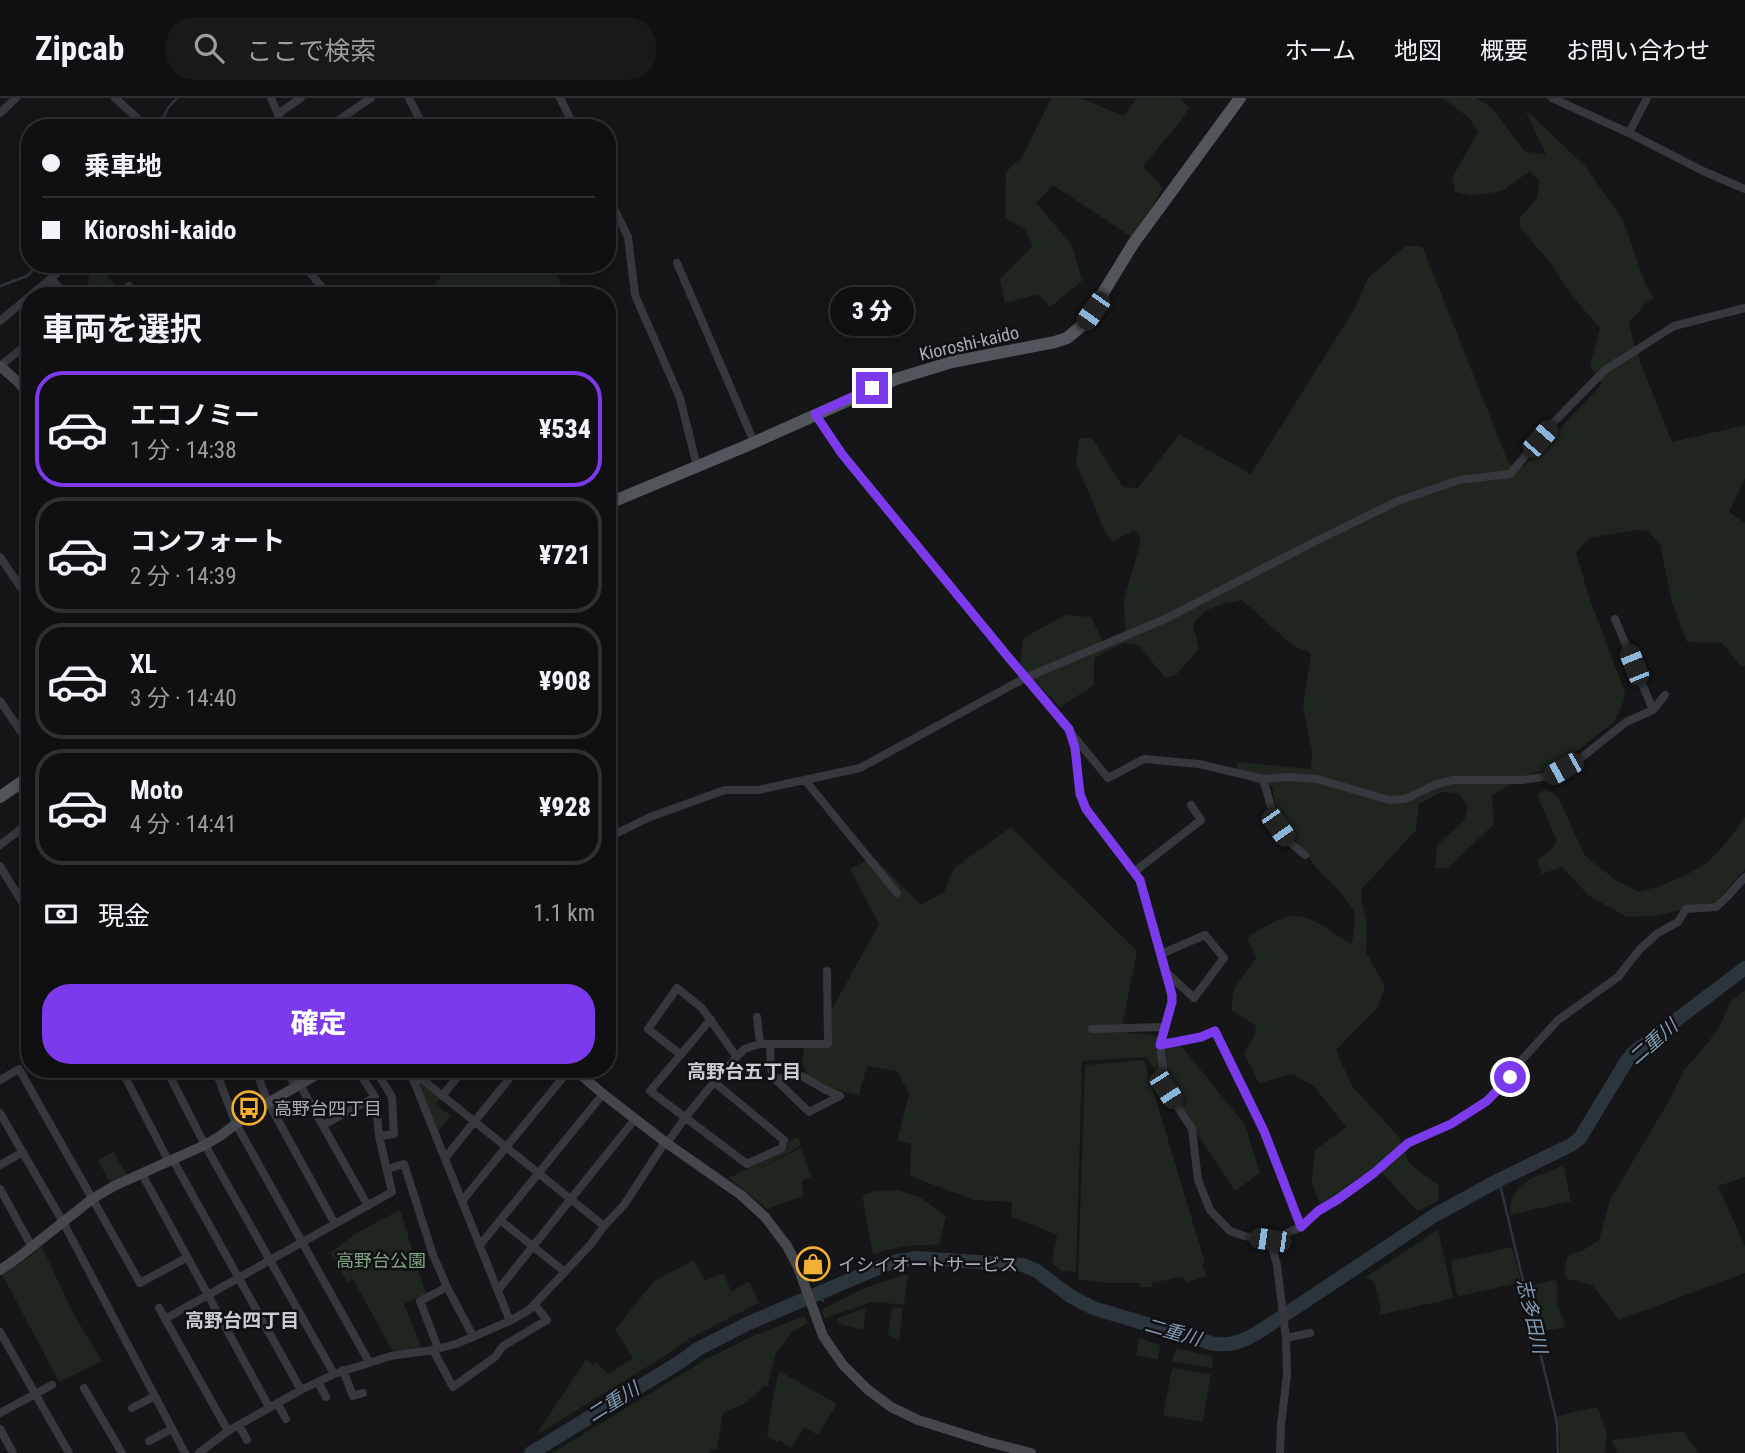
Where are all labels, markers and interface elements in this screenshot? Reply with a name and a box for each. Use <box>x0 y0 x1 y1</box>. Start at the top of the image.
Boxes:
search box <box>166 17 656 80</box>
text: Zipcab <box>35 29 124 68</box>
icon: search <box>190 29 228 67</box>
text: ここで検索 <box>246 36 376 66</box>
text: ホーム <box>1285 37 1356 65</box>
text: 地図 <box>1394 37 1442 65</box>
text: 概要 <box>1480 37 1528 65</box>
text: お問い合わせ <box>1566 37 1710 65</box>
text: 乗車地 <box>84 151 162 181</box>
text: Kioroshi-kaido <box>84 215 237 245</box>
callout: 3 分 <box>830 286 914 336</box>
car <box>1073 288 1114 334</box>
text: 3 分 <box>852 298 892 325</box>
text: 車両を選択 <box>42 310 202 348</box>
street label: Kioroshi-kaido <box>917 321 1021 365</box>
route end <box>856 372 888 404</box>
icon: car <box>46 398 109 461</box>
text: エコノミー <box>130 400 260 430</box>
text: ¥534 <box>539 414 591 444</box>
car <box>1519 416 1562 462</box>
text: 1 分 · 14:38 <box>130 437 237 464</box>
icon: car <box>46 524 109 587</box>
text: コンフォート <box>130 526 285 556</box>
text: ¥721 <box>539 540 591 570</box>
text: 2 分 · 14:39 <box>130 563 237 590</box>
car <box>1617 642 1652 688</box>
text: XL <box>130 649 157 679</box>
icon: car <box>46 650 109 713</box>
text: ¥908 <box>539 666 591 696</box>
text: 3 分 · 14:40 <box>130 685 237 712</box>
car <box>1540 750 1587 788</box>
text: Moto <box>130 775 183 805</box>
icon: car <box>46 776 109 839</box>
text: ¥928 <box>539 792 591 822</box>
car <box>1258 804 1299 850</box>
text: 4 分 · 14:41 <box>130 811 237 838</box>
icon: cash <box>42 895 80 933</box>
text: 1.1 km <box>533 900 595 927</box>
text: 現金 <box>98 901 150 931</box>
button: 確定 <box>42 984 595 1064</box>
water label: 二重川 <box>1624 1013 1684 1069</box>
district label: 高野台五丁目 <box>687 1060 801 1083</box>
route start <box>1494 1061 1526 1093</box>
car <box>1146 1066 1187 1112</box>
bus stop icon: 高野台四丁目 <box>230 1089 268 1127</box>
place label: 高野台四丁目 <box>274 1098 382 1119</box>
car <box>1248 1227 1293 1253</box>
shop icon: イシイオートサービス <box>794 1245 832 1283</box>
park label: 高野台公園 <box>336 1250 426 1271</box>
place label: イシイオートサービス <box>838 1254 1018 1275</box>
water label: 志多田川 <box>1512 1276 1552 1358</box>
district label: 高野台四丁目 <box>185 1309 299 1332</box>
water label: 二重川 <box>1142 1313 1205 1351</box>
water label: 二重川 <box>583 1376 645 1427</box>

